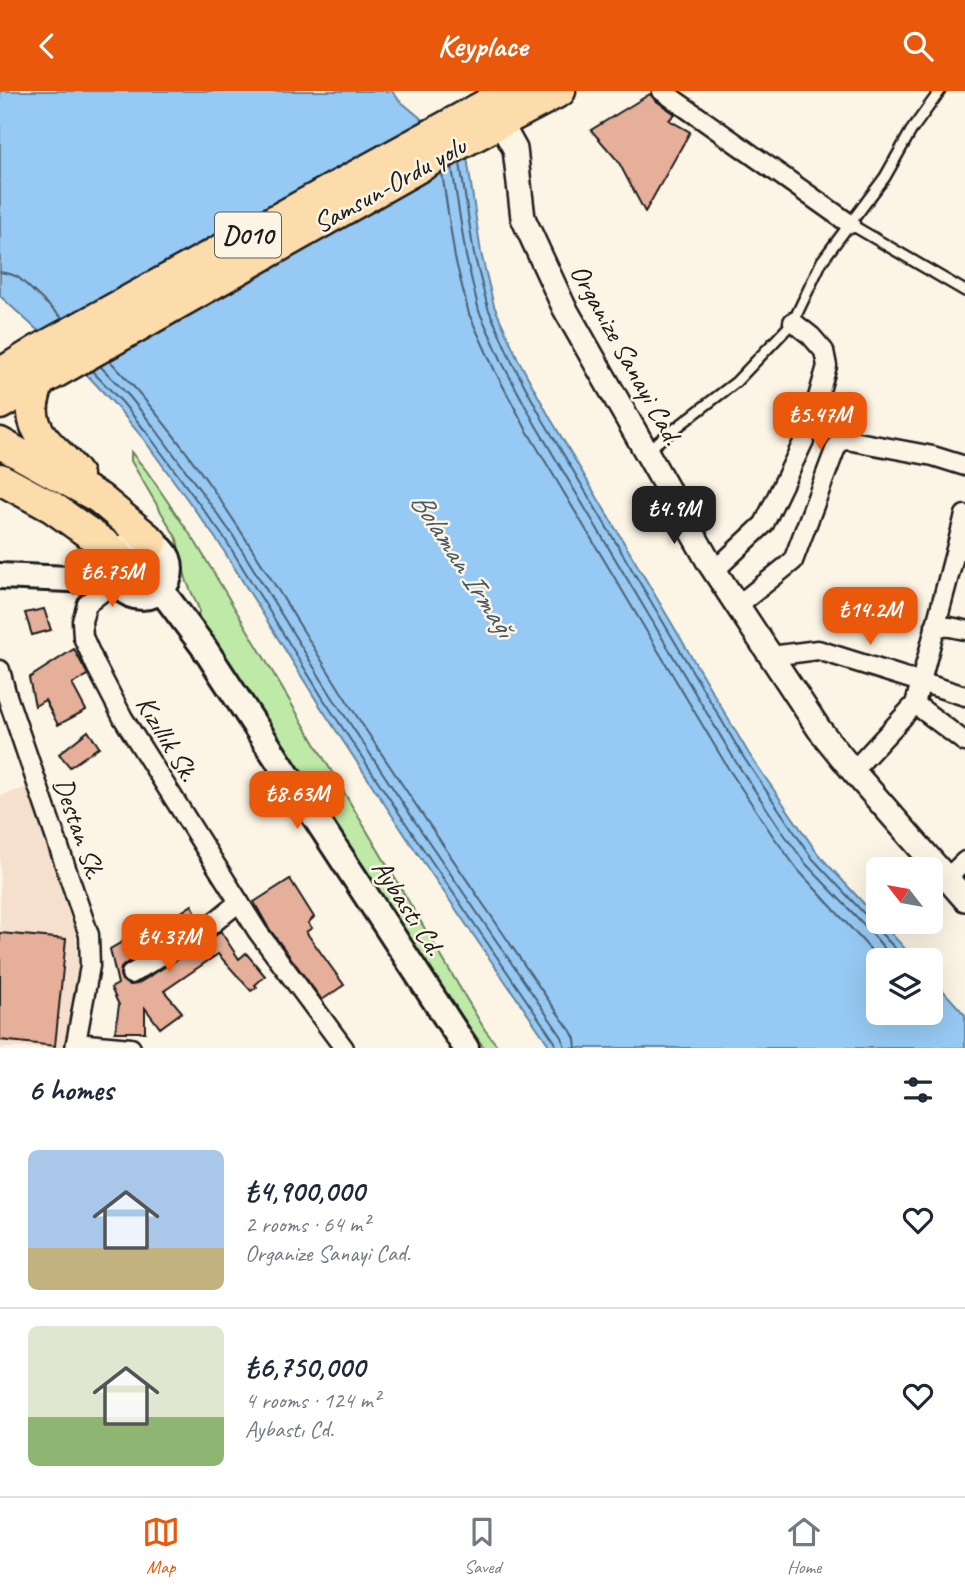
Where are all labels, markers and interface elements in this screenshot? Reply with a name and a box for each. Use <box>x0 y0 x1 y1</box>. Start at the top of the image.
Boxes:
text: Keyplace <box>438 25 527 66</box>
icon: back <box>28 27 66 65</box>
icon: search <box>899 27 937 65</box>
street label: Samsun-Ordu yolu <box>307 127 473 241</box>
road number: D010 <box>215 213 281 258</box>
street label: Organize Sanayi Cad. <box>562 258 691 451</box>
pin: ₺5.47M <box>763 393 877 452</box>
text: ₺5.47M <box>789 400 851 429</box>
water label: Bolaman Irmağı <box>402 484 526 646</box>
pin: ₺4.9M <box>625 487 723 546</box>
text: ₺4.9M <box>648 494 700 523</box>
pin: ₺6.75M <box>55 549 169 609</box>
text: ₺6.75M <box>81 557 143 586</box>
pin: ₺14.2M <box>813 587 927 647</box>
text: ₺14.2M <box>839 595 901 624</box>
street label: Kızıllık Sk. <box>128 689 207 788</box>
pin: ₺8.63M <box>240 771 354 831</box>
street label: Destan Sk. <box>46 773 113 884</box>
text: ₺8.63M <box>265 779 329 808</box>
street label: Aybastı Cd. <box>364 852 453 962</box>
north arrow <box>866 857 943 935</box>
map controls <box>866 857 943 1025</box>
pin: ₺4.37M <box>112 915 226 974</box>
text: ₺4.37M <box>138 922 200 951</box>
button: layers <box>866 948 943 1025</box>
text: 6 homes <box>28 1071 113 1109</box>
icon: filters <box>899 1071 937 1109</box>
text: ₺4,900,000 <box>245 1172 365 1210</box>
icon: home <box>84 1178 168 1262</box>
icon: heart <box>899 1201 937 1239</box>
text: 2 rooms · 64 m² <box>245 1210 369 1239</box>
text: Organize Sanayi Cad. <box>245 1239 411 1268</box>
text: ₺6,750,000 <box>245 1348 365 1386</box>
icon: home <box>84 1354 168 1438</box>
icon: heart <box>899 1377 937 1415</box>
text: 4 rooms · 124 m² <box>245 1386 380 1415</box>
text: Aybastı Cd. <box>245 1415 334 1444</box>
tab: Map <box>142 1513 180 1579</box>
tab: Saved <box>463 1513 501 1579</box>
tab: Home <box>785 1513 823 1579</box>

